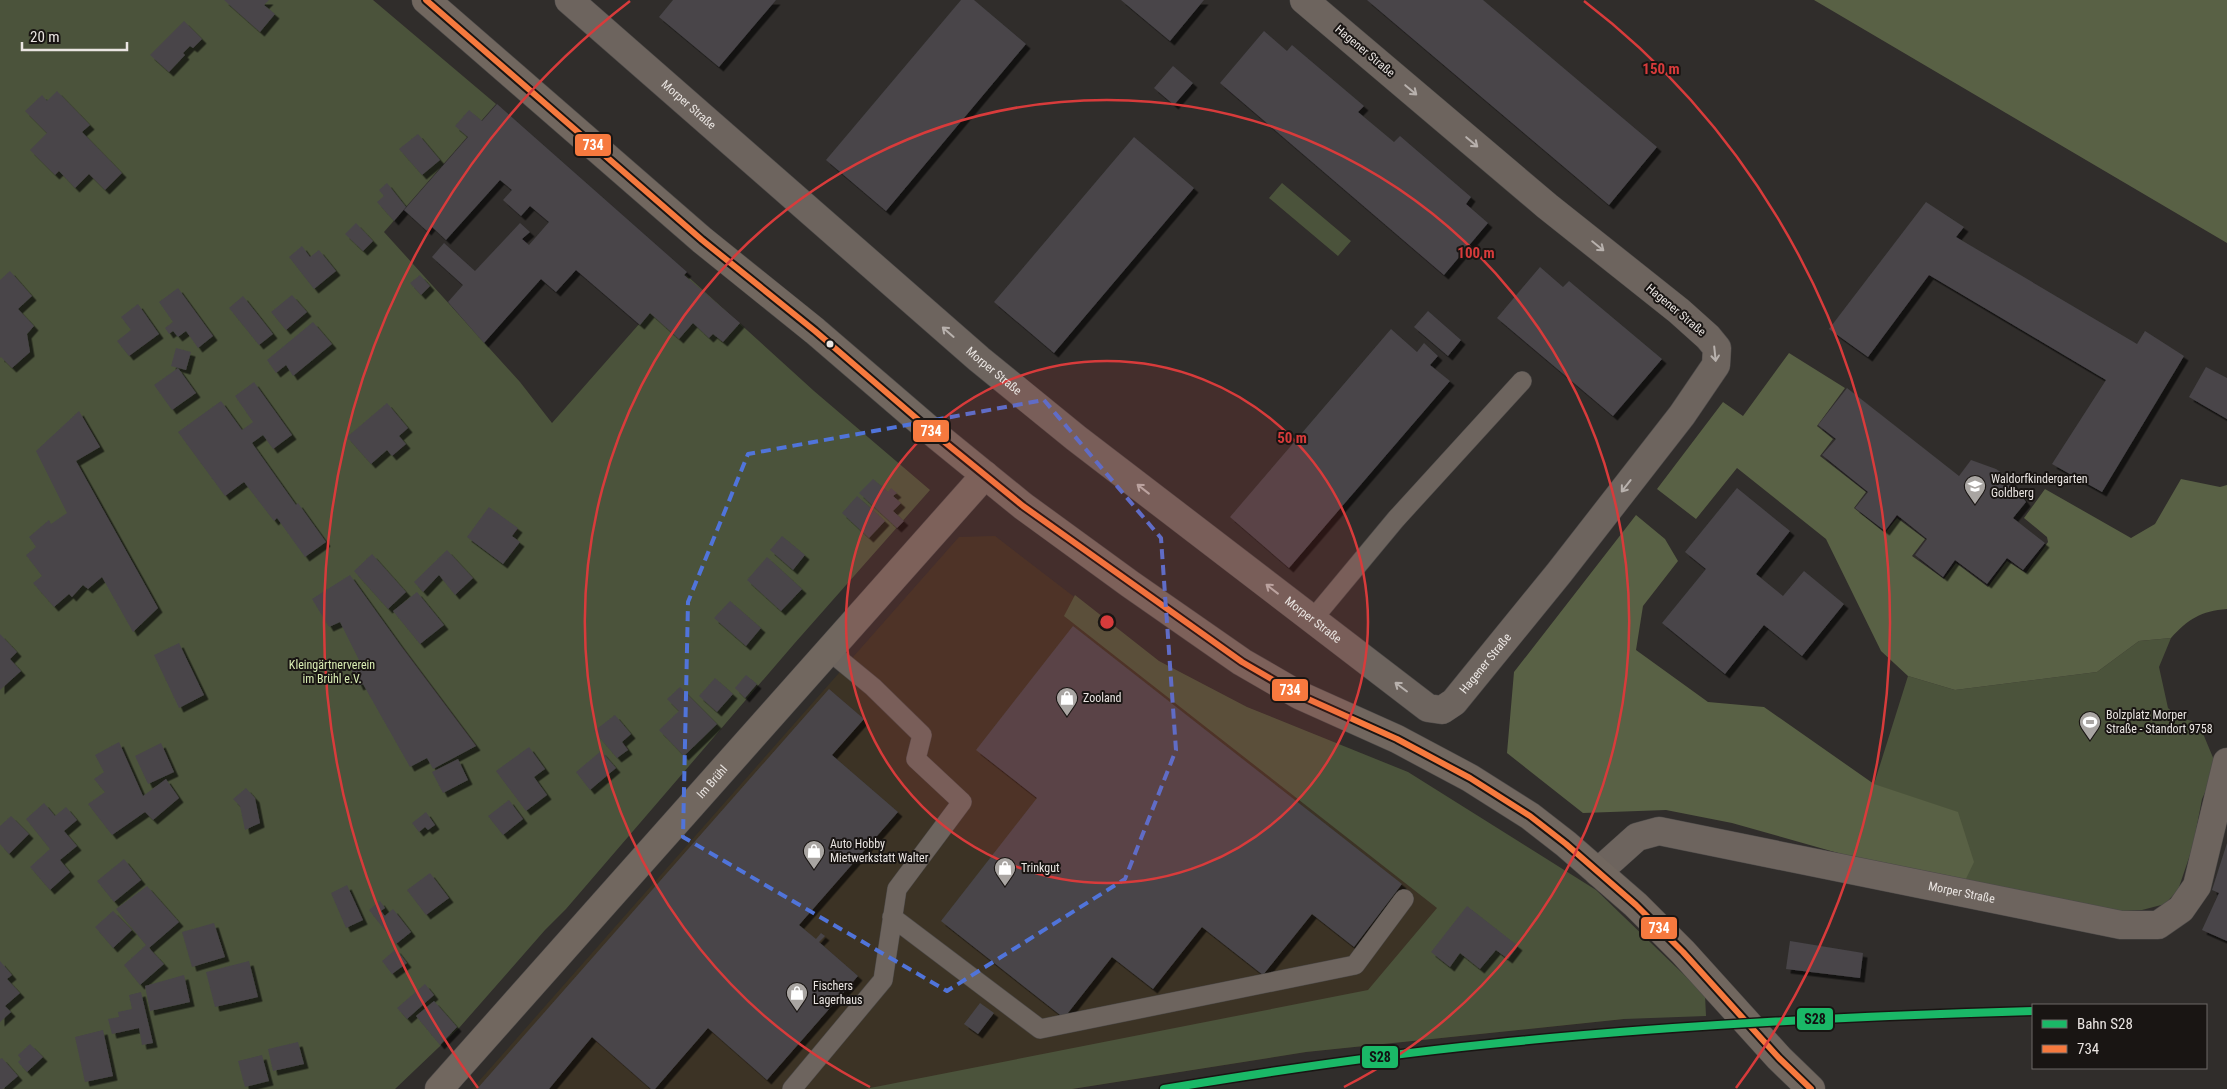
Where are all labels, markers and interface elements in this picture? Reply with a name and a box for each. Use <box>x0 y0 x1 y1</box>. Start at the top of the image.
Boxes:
scale bar <box>22 20 128 52</box>
street label: Hagener Straße <box>1332 22 1398 80</box>
text: 20 m <box>30 28 60 46</box>
text: 150 m <box>1642 60 1680 78</box>
street label: Morper Straße <box>659 77 719 133</box>
one-way arrow <box>1404 85 1417 96</box>
line badge: 734 <box>574 133 612 157</box>
text: 734 <box>582 137 604 153</box>
one-way arrow <box>1466 137 1479 148</box>
one-way arrow <box>1591 241 1604 252</box>
text: 100 m <box>1457 244 1495 262</box>
street label: Hagener Straße <box>1643 281 1709 339</box>
one-way arrow <box>942 327 955 338</box>
unlabelled marker <box>825 339 835 349</box>
street label: Morper Straße <box>963 344 1025 398</box>
one-way arrow <box>1710 345 1720 361</box>
line badge: 734 <box>912 419 950 443</box>
text: 734 <box>920 423 942 439</box>
text: 50 m <box>1277 429 1307 447</box>
place label: Waldorfkindergarten Goldberg <box>1991 472 2088 500</box>
school or university icon: Waldorfkindergarten Goldberg <box>1963 474 1987 505</box>
one-way arrow <box>1621 479 1632 492</box>
one-way arrow <box>1137 484 1150 495</box>
one-way arrow <box>1265 583 1278 594</box>
street label: Morper Straße <box>1282 594 1345 646</box>
centre of rings <box>1098 613 1116 631</box>
street label: Hagener Straße <box>1457 630 1514 696</box>
park label: Kleingärtnerverein im Brühl e.V. <box>289 658 375 686</box>
line badge: 734 <box>1271 678 1309 702</box>
text: 734 <box>1279 682 1301 698</box>
one-way arrow <box>1395 682 1408 693</box>
shop icon: Zooland <box>1055 686 1079 717</box>
place label: Zooland <box>1083 691 1122 705</box>
place label: Bolzplatz Morper Straße - Standort 9758 <box>2106 708 2213 736</box>
sports icon: Bolzplatz Morper Straße - Standort 9758 <box>2078 710 2102 741</box>
street label: Im Brühl <box>694 762 730 801</box>
place label: Auto Hobby Mietwerkstatt Walter <box>830 837 929 865</box>
shop icon: Auto Hobby Mietwerkstatt Walter <box>802 839 826 870</box>
shop icon: Trinkgut <box>993 856 1017 887</box>
place label: Trinkgut <box>1021 861 1060 875</box>
street label: Morper Straße <box>1927 879 1996 906</box>
line badge: 734 <box>1640 916 1678 940</box>
text: 734 <box>1648 920 1670 936</box>
place label: Fischers Lagerhaus <box>813 979 862 1007</box>
shop icon: Fischers Lagerhaus <box>785 981 809 1012</box>
legend <box>2032 1004 2207 1069</box>
line badge: S28 <box>1796 1007 1834 1031</box>
text: S28 <box>1804 1011 1826 1027</box>
text: Bahn S28 <box>2077 1015 2133 1033</box>
text: 734 <box>2077 1040 2099 1058</box>
line badge: S28 <box>1361 1045 1399 1069</box>
text: S28 <box>1369 1049 1391 1065</box>

